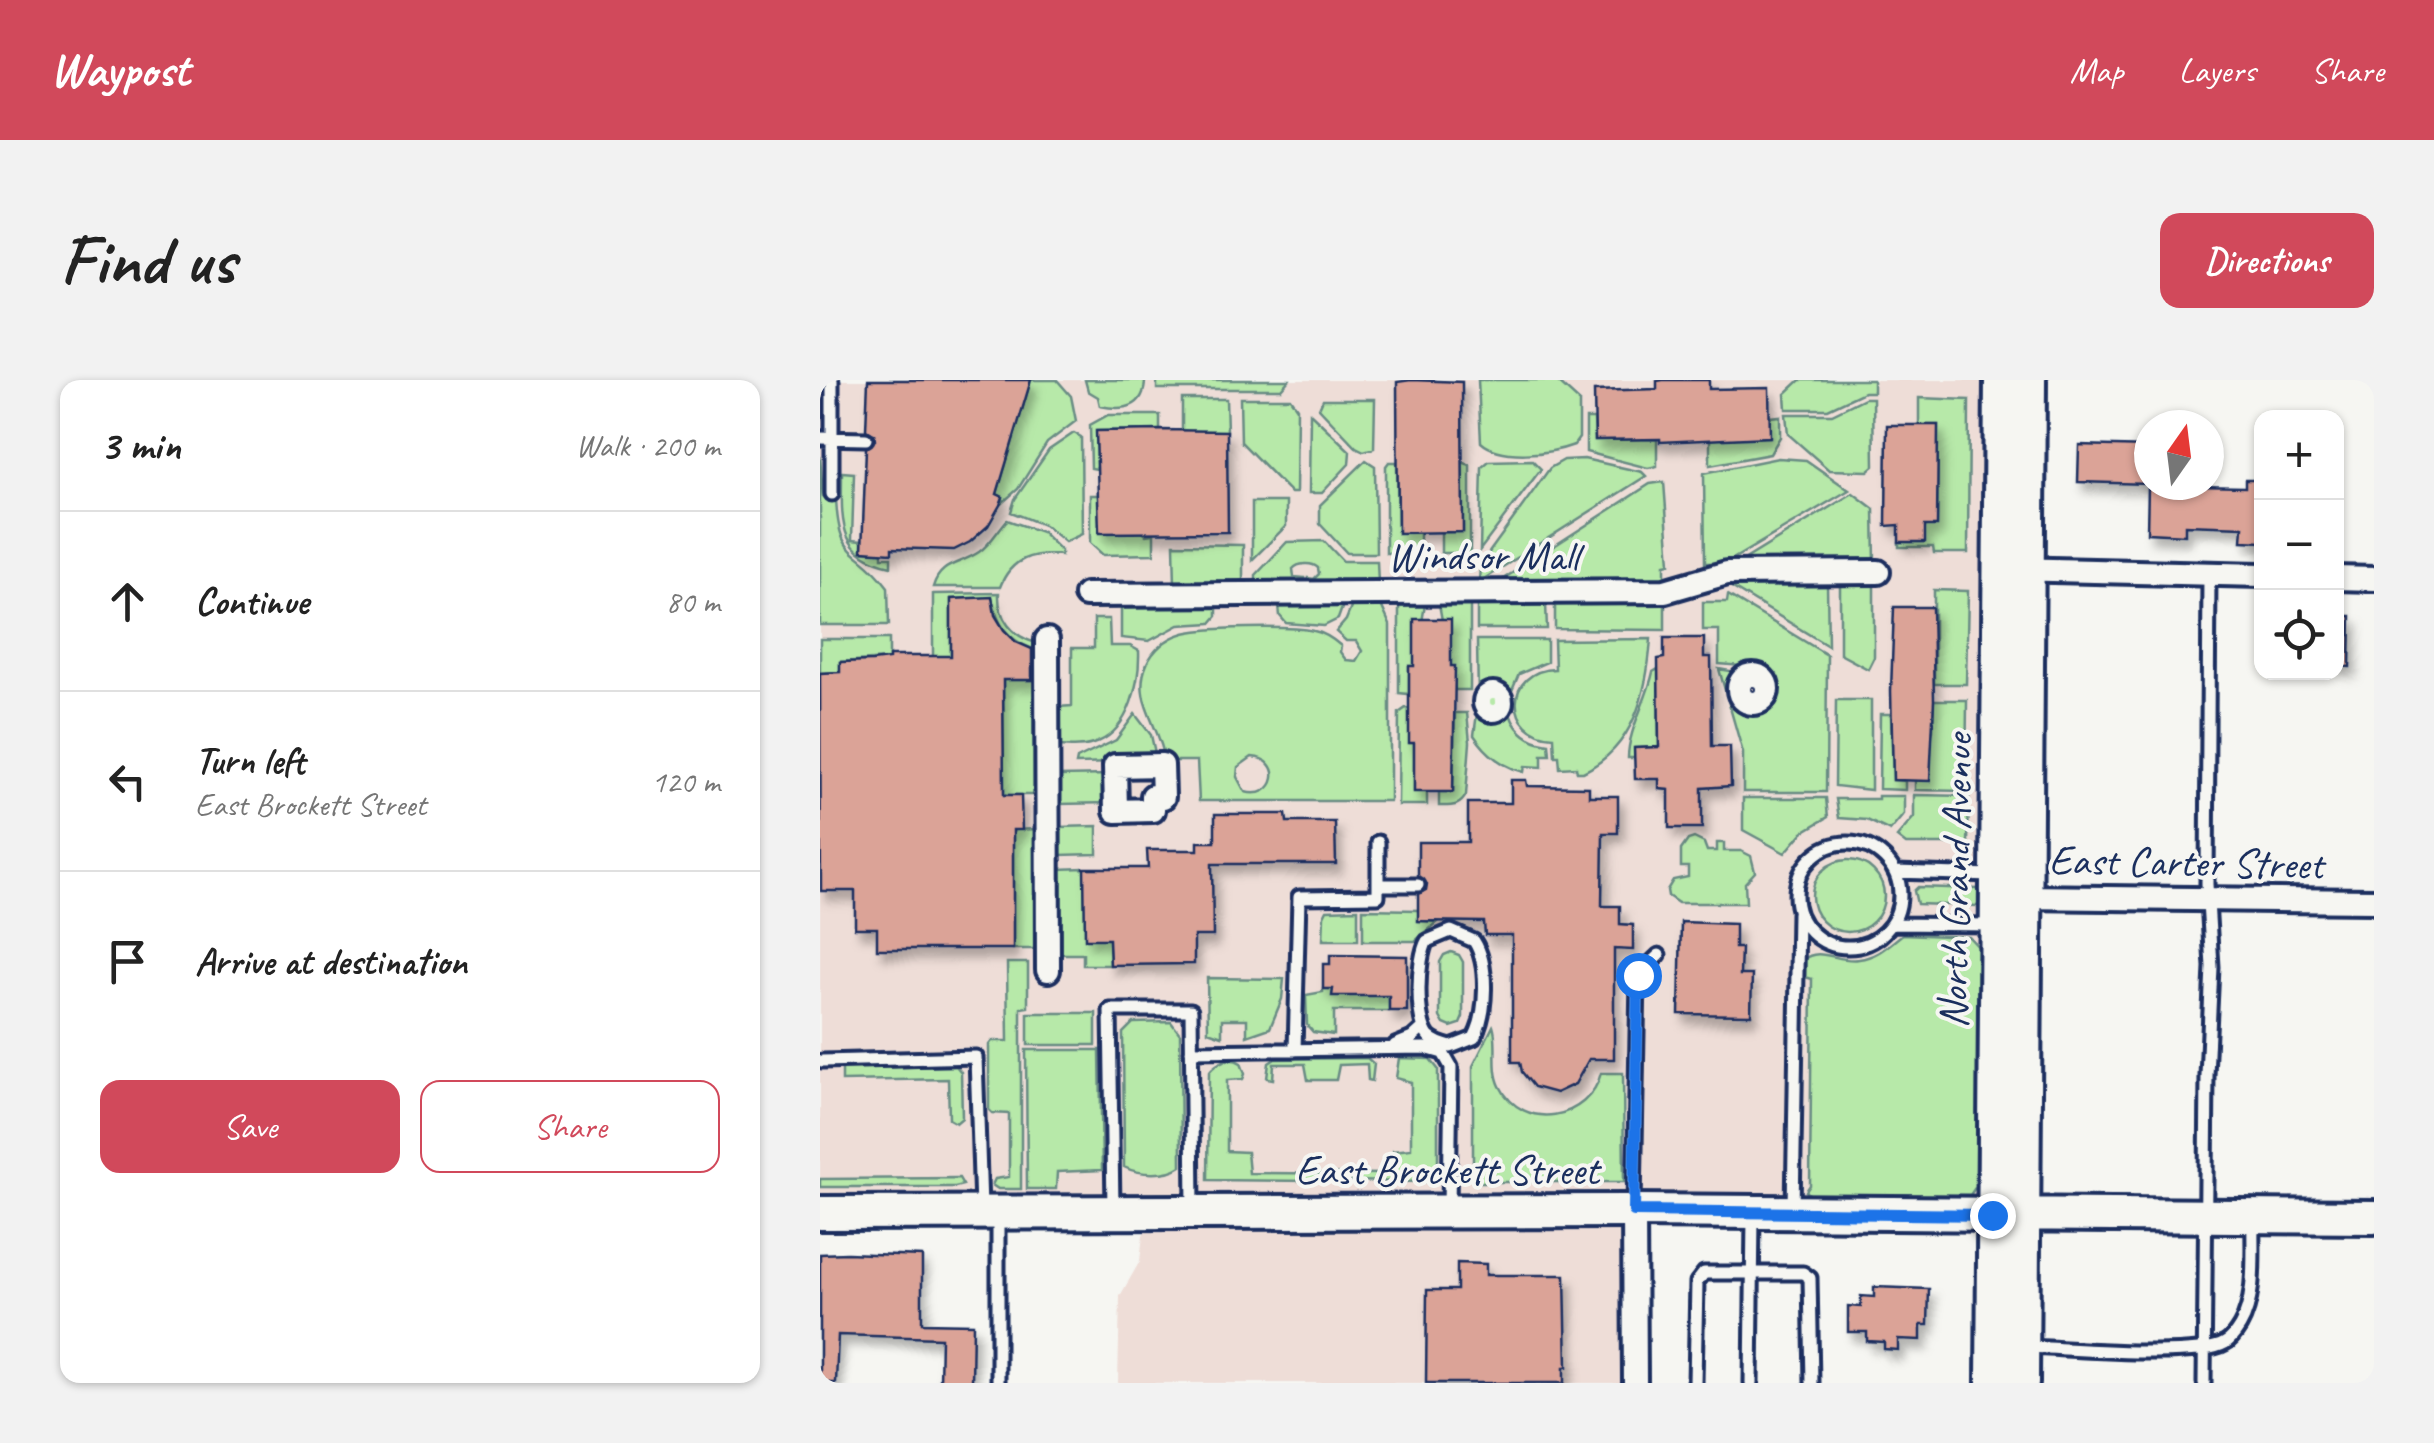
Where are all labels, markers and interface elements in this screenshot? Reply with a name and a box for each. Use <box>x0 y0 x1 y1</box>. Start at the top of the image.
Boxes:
text: Waypost <box>50 40 190 100</box>
text: Map <box>2070 48 2123 93</box>
text: Layers <box>2178 48 2256 93</box>
text: Share <box>2311 48 2384 93</box>
button: Directions <box>2160 213 2374 308</box>
text: Find us <box>60 216 235 304</box>
north arrow <box>2134 410 2224 500</box>
map controls <box>2254 410 2344 680</box>
button: + <box>2254 410 2344 500</box>
text: 3 min <box>100 419 180 472</box>
text: Walk · 200 m <box>576 425 720 466</box>
button: − <box>2254 500 2344 590</box>
street label: Windsor Mall <box>1388 530 1585 583</box>
icon: ahead <box>100 574 155 629</box>
text: Continue <box>195 578 309 625</box>
text: 80 m <box>666 581 720 622</box>
button: locate <box>2254 590 2344 680</box>
street label: North Grand Avenue <box>1926 730 1985 1029</box>
text: Turn left <box>195 737 305 784</box>
icon: left <box>100 754 155 809</box>
text: 120 m <box>651 761 720 802</box>
text: East Brockett Street <box>195 784 426 825</box>
street label: East Carter Street <box>2048 834 2328 891</box>
icon: arrive <box>100 934 155 989</box>
text: Arrive at destination <box>195 938 467 985</box>
route start <box>1616 953 1662 999</box>
button: Save <box>100 1080 400 1173</box>
button: Share <box>420 1080 720 1173</box>
street label: East Brockett Street <box>1295 1144 1603 1197</box>
route end <box>1970 1193 2016 1239</box>

